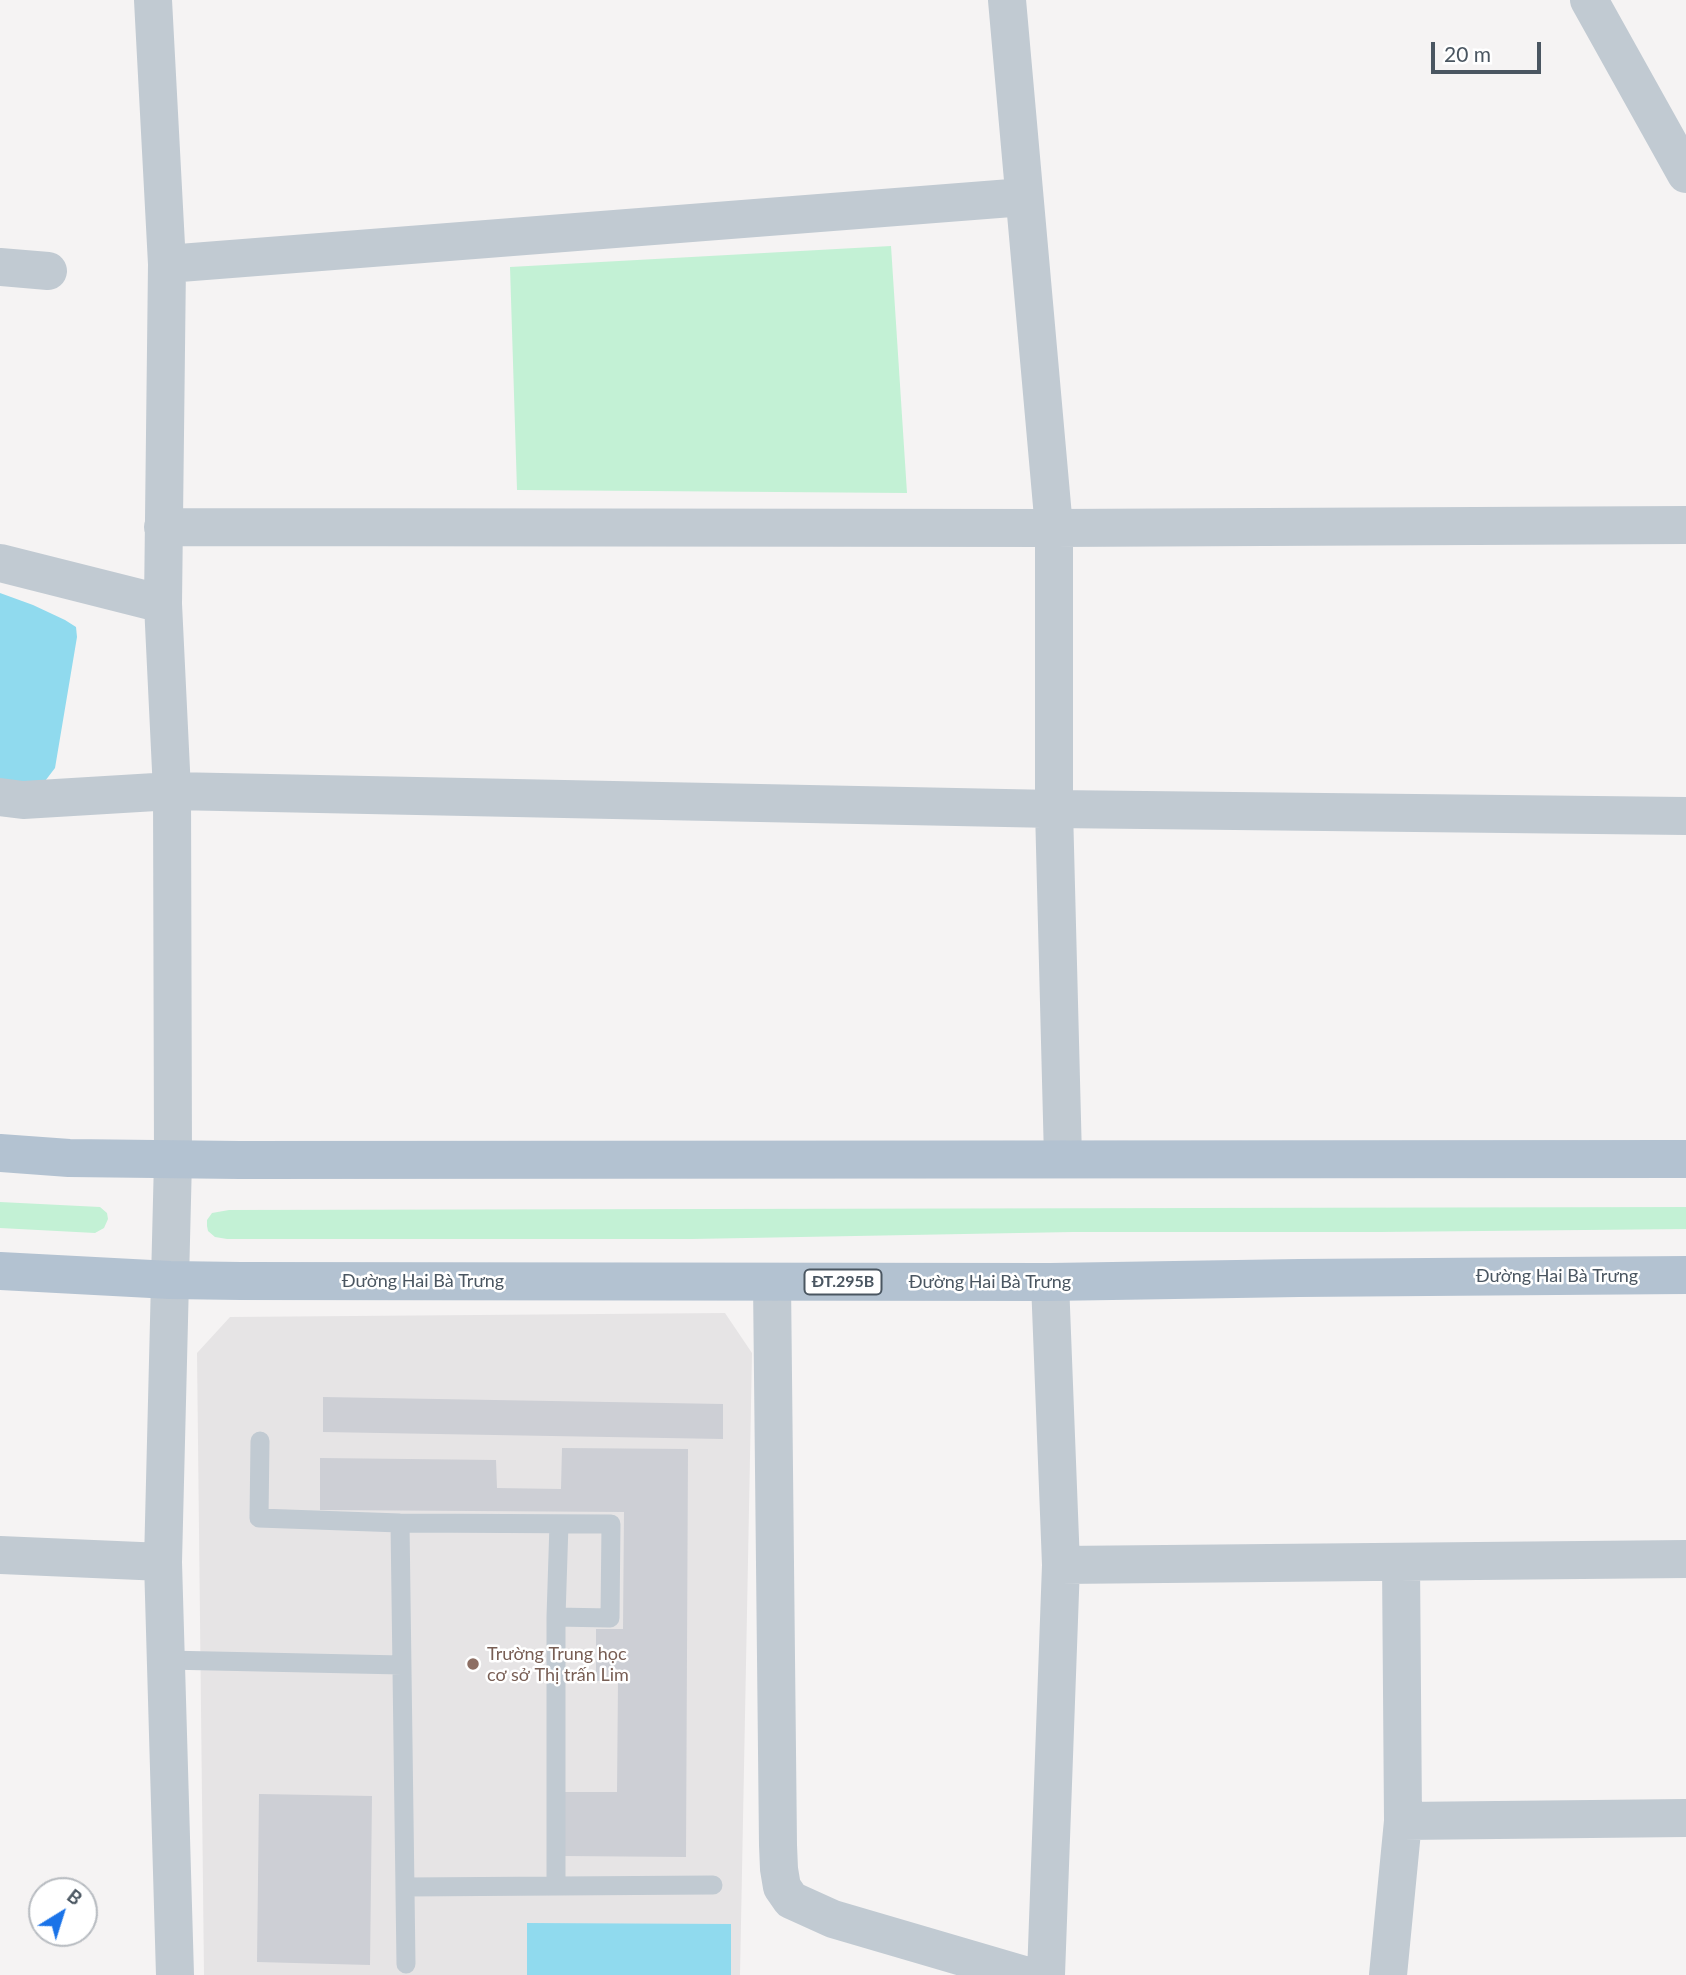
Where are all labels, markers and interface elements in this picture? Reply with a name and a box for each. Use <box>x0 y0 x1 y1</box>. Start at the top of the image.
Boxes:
scale bar <box>1434 28 1544 72</box>
text: 20 m <box>1444 41 1491 66</box>
street label: Đường Hai Bà Trưng <box>1476 1265 1638 1287</box>
street label: Đường Hai Bà Trưng <box>342 1270 504 1292</box>
road number: ĐT.295B <box>804 1270 882 1294</box>
street label: Đường Hai Bà Trưng <box>909 1271 1071 1293</box>
place label: Trường Trung học cơ sở Thị trấn Lim <box>487 1643 629 1686</box>
marker: Trường Trung học cơ sở Thị trấn Lim <box>465 1656 481 1672</box>
north arrow <box>28 1877 98 1947</box>
text: B <box>63 1884 87 1910</box>

